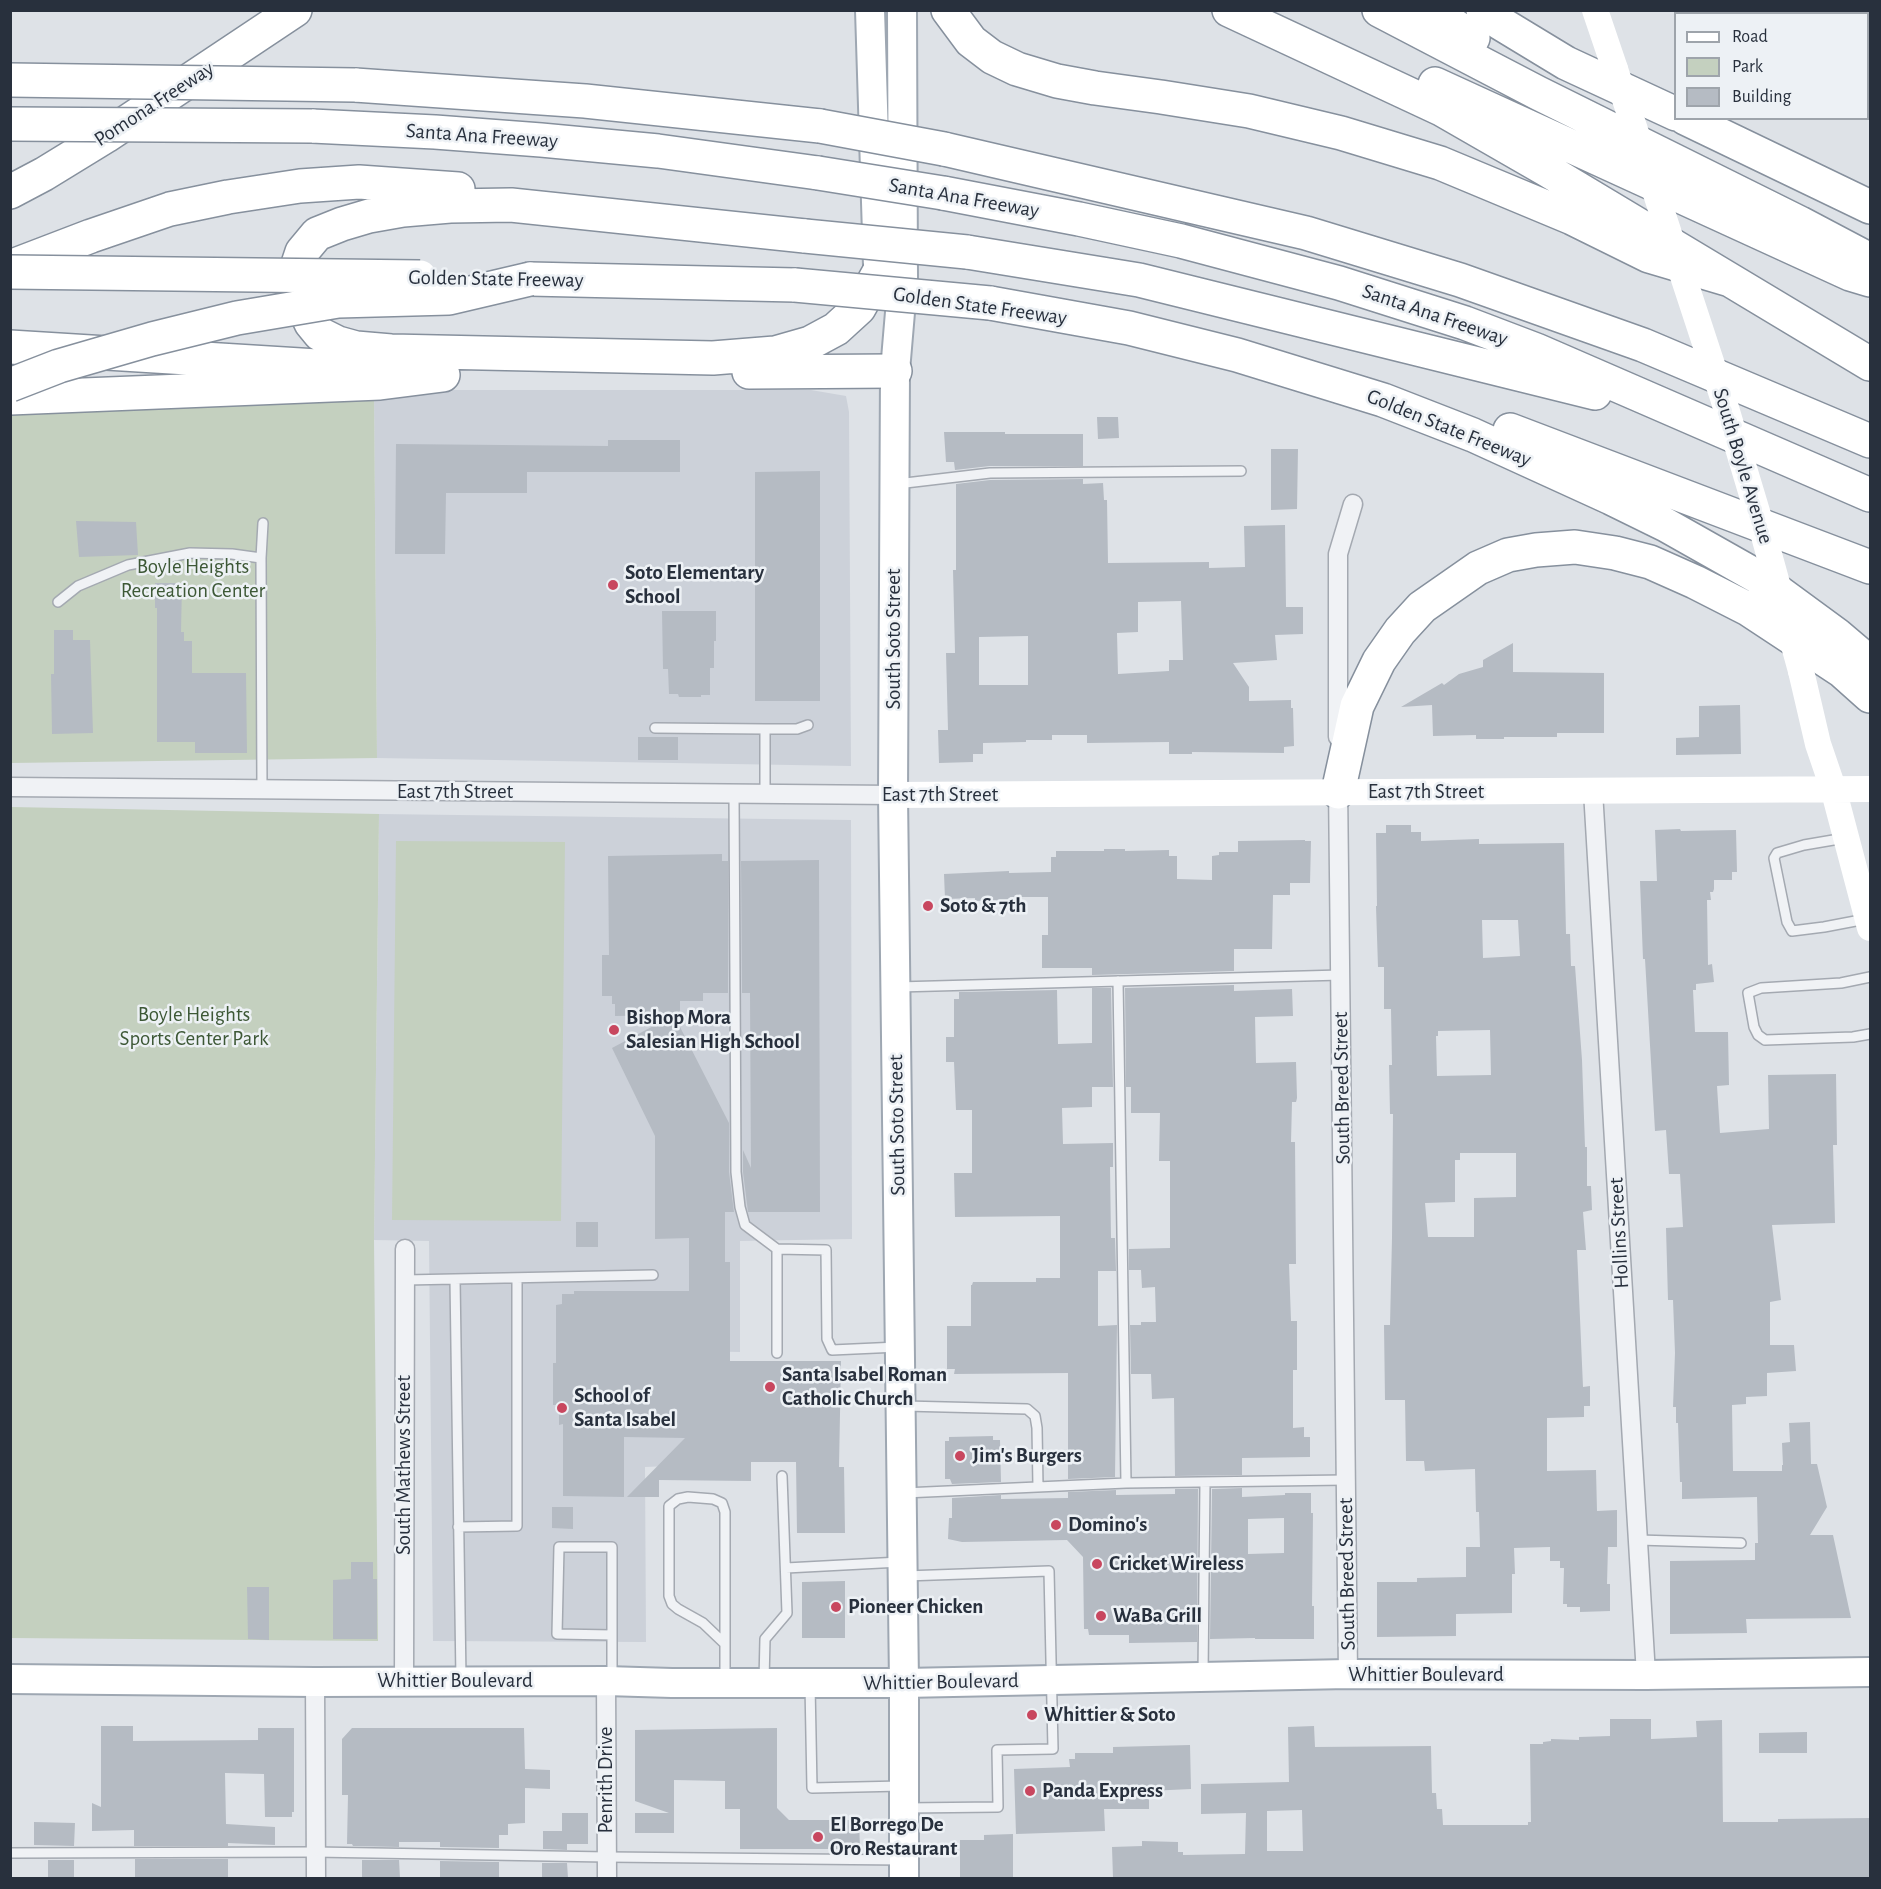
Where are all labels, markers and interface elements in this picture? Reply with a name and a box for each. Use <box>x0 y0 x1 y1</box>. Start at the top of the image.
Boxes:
legend <box>1674 12 1869 120</box>
text: Road <box>1732 28 1768 46</box>
street label: Pomona Freeway <box>89 56 219 152</box>
text: Park <box>1732 58 1763 76</box>
text: Building <box>1732 88 1791 106</box>
street label: Santa Ana Freeway <box>405 118 559 154</box>
street label: Santa Ana Freeway <box>887 172 1041 224</box>
street label: Golden State Freeway <box>408 265 584 293</box>
street label: Santa Ana Freeway <box>1359 278 1511 352</box>
street label: Golden State Freeway <box>892 281 1068 331</box>
street label: Golden State Freeway <box>1363 384 1535 472</box>
street label: South Boyle Avenue <box>1707 385 1779 547</box>
park label: Boyle Heights Recreation Center <box>121 554 265 604</box>
place label: Soto Elementary School <box>625 560 764 610</box>
street label: South Soto Street <box>881 568 907 710</box>
marker: Soto Elementary School <box>606 578 620 592</box>
street label: East 7th Street <box>397 779 513 805</box>
street label: East 7th Street <box>1368 779 1484 805</box>
street label: East 7th Street <box>882 782 998 808</box>
place label: Soto & 7th <box>940 893 1026 919</box>
marker: Soto & 7th <box>921 899 935 913</box>
park label: Boyle Heights Sports Center Park <box>119 1002 269 1052</box>
place label: Bishop Mora Salesian High School <box>626 1005 800 1055</box>
street label: South Breed Street <box>1328 1012 1356 1164</box>
marker: Bishop Mora Salesian High School <box>607 1023 621 1037</box>
street label: South Soto Street <box>883 1054 911 1196</box>
street label: Hollins Street <box>1604 1177 1634 1289</box>
place label: Santa Isabel Roman Catholic Church <box>782 1362 947 1412</box>
street label: South Mathews Street <box>391 1375 417 1555</box>
marker: Santa Isabel Roman Catholic Church <box>763 1380 777 1394</box>
place label: School of Santa Isabel <box>574 1383 676 1433</box>
marker: School of Santa Isabel <box>555 1401 569 1415</box>
place label: Jim's Burgers <box>972 1443 1082 1469</box>
marker: Jim's Burgers <box>953 1449 967 1463</box>
street label: South Breed Street <box>1333 1498 1361 1650</box>
place label: Domino's <box>1068 1512 1147 1538</box>
marker: Domino's <box>1049 1518 1063 1532</box>
place label: Cricket Wireless <box>1109 1551 1244 1577</box>
marker: Cricket Wireless <box>1090 1557 1104 1571</box>
place label: Pioneer Chicken <box>848 1594 983 1620</box>
marker: Pioneer Chicken <box>829 1600 843 1614</box>
place label: WaBa Grill <box>1113 1603 1202 1629</box>
marker: WaBa Grill <box>1094 1609 1108 1623</box>
street label: Whittier Boulevard <box>1348 1662 1504 1688</box>
street label: Whittier Boulevard <box>377 1668 533 1694</box>
street label: Whittier Boulevard <box>863 1668 1019 1696</box>
place label: Whittier & Soto <box>1044 1702 1176 1728</box>
marker: Whittier & Soto <box>1025 1708 1039 1722</box>
street label: Penrith Drive <box>593 1727 619 1833</box>
place label: Panda Express <box>1042 1778 1163 1804</box>
marker: Panda Express <box>1023 1784 1037 1798</box>
place label: El Borrego De Oro Restaurant <box>830 1812 957 1862</box>
marker: El Borrego De Oro Restaurant <box>811 1830 825 1844</box>

